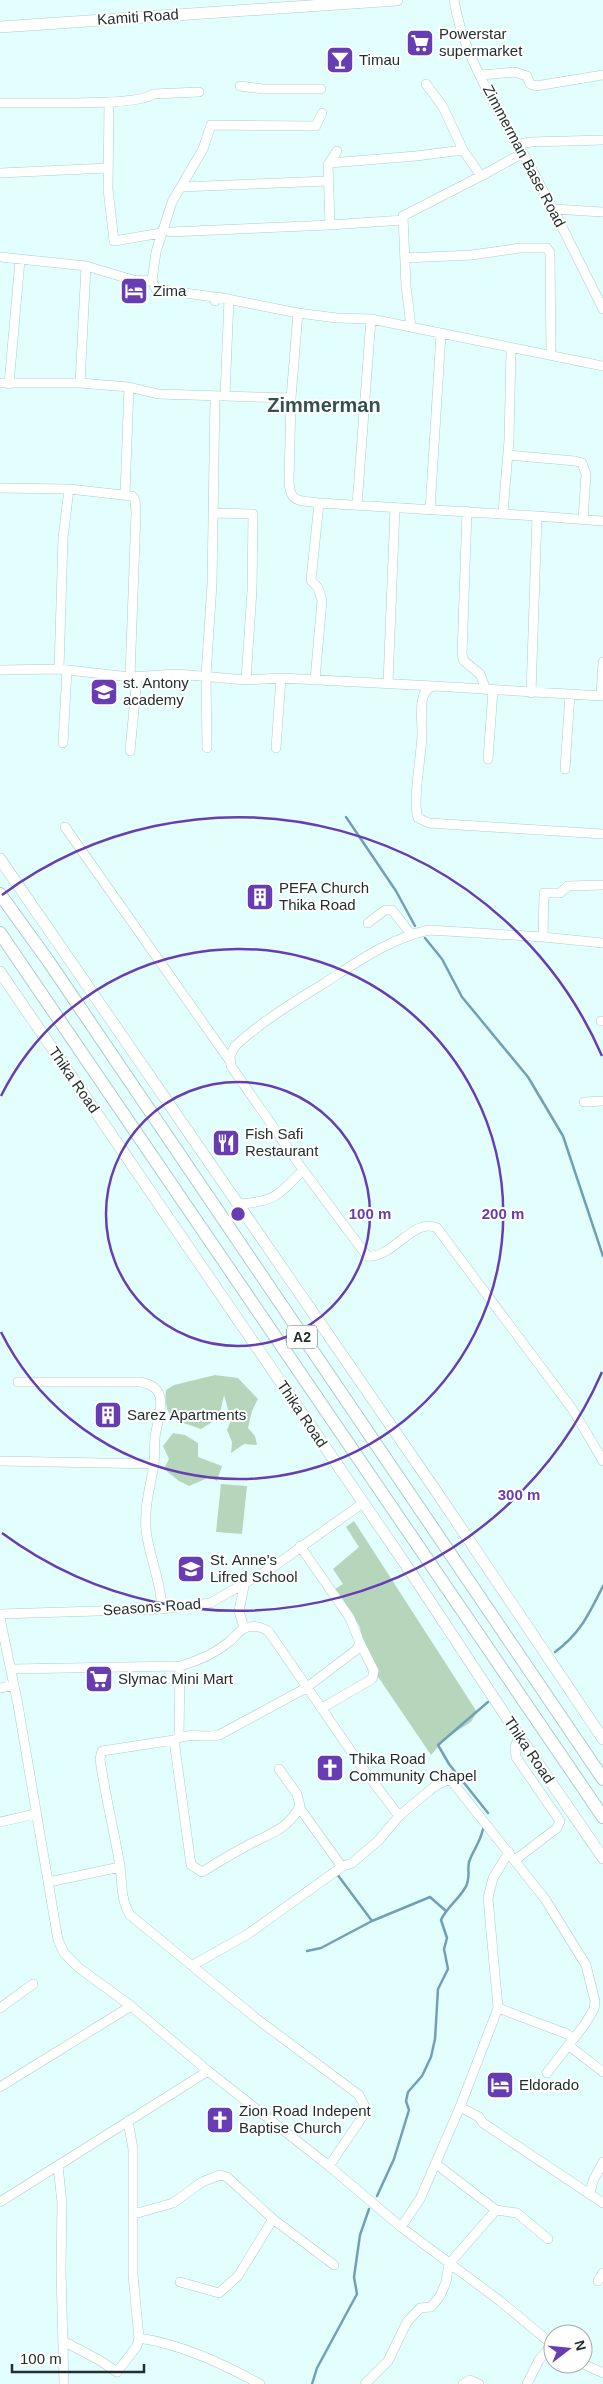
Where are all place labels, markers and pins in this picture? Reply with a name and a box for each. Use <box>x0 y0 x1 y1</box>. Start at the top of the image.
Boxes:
place label: Powerstar supermarket <box>439 25 523 59</box>
supermarket icon: Powerstar supermarket <box>405 28 435 58</box>
bar icon: Timau <box>325 45 355 75</box>
place label: Timau <box>359 51 400 68</box>
hotel icon: Zima <box>119 276 149 306</box>
place label: Zima <box>153 282 187 299</box>
place label: st. Antony academy <box>123 674 189 708</box>
school or university icon: st. Antony academy <box>89 677 119 707</box>
place label: PEFA Church Thika Road <box>279 879 369 913</box>
building icon: PEFA Church Thika Road <box>245 882 275 912</box>
place label: Fish Safi Restaurant <box>245 1125 319 1159</box>
restaurant icon: Fish Safi Restaurant <box>211 1128 241 1158</box>
centre of rings <box>229 1205 247 1223</box>
building icon: Sarez Apartments <box>93 1400 123 1430</box>
place label: Sarez Apartments <box>127 1406 246 1423</box>
place label: St. Anne's Lifred School <box>210 1551 298 1585</box>
school or university icon: St. Anne's Lifred School <box>176 1554 206 1584</box>
supermarket icon: Slymac Mini Mart <box>84 1664 114 1694</box>
place label: Slymac Mini Mart <box>118 1670 234 1687</box>
place label: Thika Road Community Chapel <box>349 1750 477 1784</box>
church icon: Thika Road Community Chapel <box>315 1753 345 1783</box>
hotel icon: Eldorado <box>485 2070 515 2100</box>
place label: Eldorado <box>519 2076 579 2093</box>
place label: Zion Road Indepent Baptise Church <box>239 2102 372 2136</box>
church icon: Zion Road Indepent Baptise Church <box>205 2105 235 2135</box>

